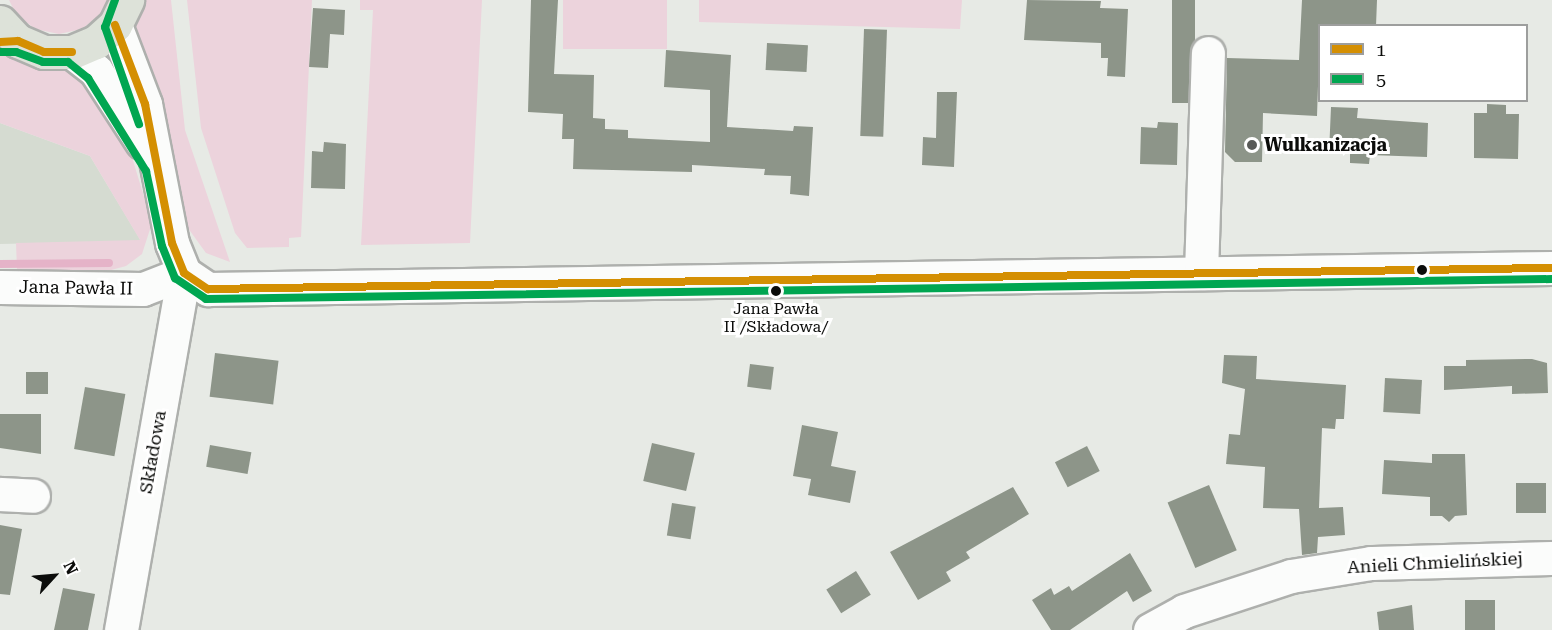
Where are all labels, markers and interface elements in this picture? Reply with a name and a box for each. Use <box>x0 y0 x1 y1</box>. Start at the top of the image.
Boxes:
legend <box>1318 24 1528 102</box>
text: 1 <box>1376 39 1386 60</box>
text: 5 <box>1376 69 1386 90</box>
place label: Wulkanizacja <box>1264 134 1387 156</box>
marker: Wulkanizacja <box>1245 138 1259 152</box>
unlabelled marker <box>1416 264 1428 276</box>
street label: Jana Pawła II <box>19 276 133 300</box>
marker: Jana Pawła II /Składowa/ <box>770 285 782 297</box>
place label: Jana Pawła II /Składowa/ <box>724 299 828 337</box>
street label: Składowa <box>135 409 171 495</box>
north arrow <box>24 546 84 606</box>
street label: Anieli Chmielińskiej <box>1347 548 1523 578</box>
text: N <box>59 558 82 578</box>

